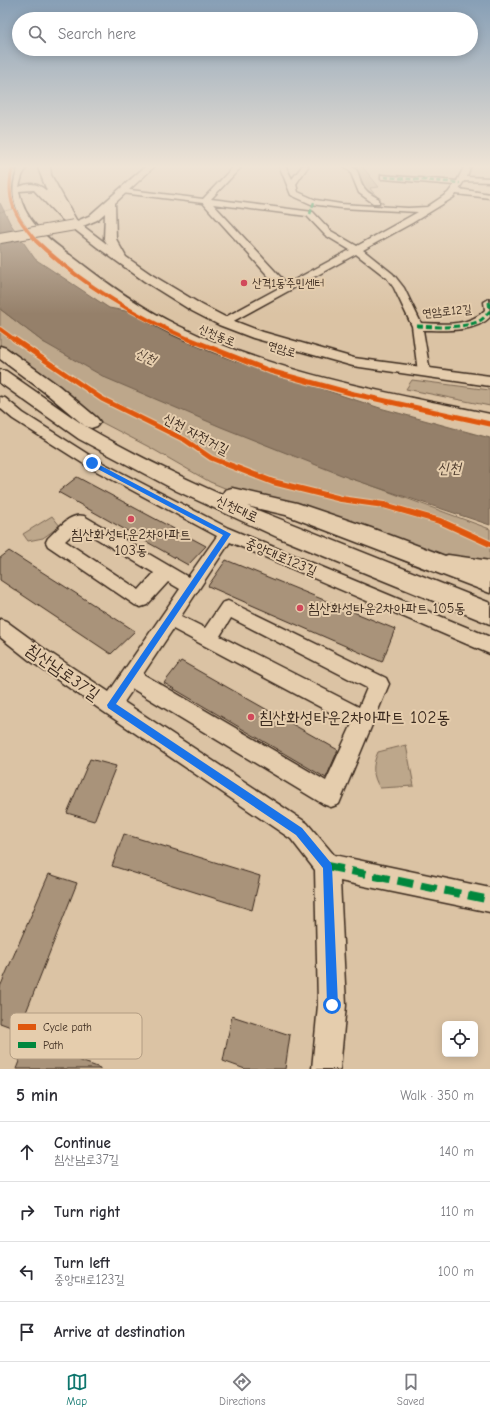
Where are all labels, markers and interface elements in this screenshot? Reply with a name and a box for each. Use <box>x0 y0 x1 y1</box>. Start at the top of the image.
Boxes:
search box <box>12 12 478 56</box>
icon: search <box>26 23 48 45</box>
text: Search here <box>58 25 136 43</box>
place label: 산격1동주민센터 <box>252 276 324 290</box>
marker: 산격1동주민센터 <box>239 278 249 288</box>
street label: 연암로12길 <box>422 302 473 320</box>
street label: 신천동로 <box>196 321 238 349</box>
street label: 연암로 <box>266 338 298 360</box>
water label: 신천 <box>133 345 160 368</box>
street label: 신천 자전거길 <box>160 410 233 459</box>
route end <box>83 454 101 472</box>
water label: 신천 <box>437 459 463 477</box>
street label: 신천대로 <box>213 492 261 526</box>
marker: 침산화성타운2차아파트 103동 <box>126 514 136 524</box>
place label: 침산화성타운2차아파트 103동 <box>71 526 191 559</box>
street label: 중앙대로123길 <box>243 534 320 580</box>
place label: 침산화성타운2차아파트 105동 <box>308 600 466 617</box>
marker: 침산화성타운2차아파트 105동 <box>295 603 305 613</box>
street label: 침산남로37길 <box>23 640 104 704</box>
place label: 침산화성타운2차아파트 102동 <box>259 708 450 727</box>
marker: 침산화성타운2차아파트 102동 <box>246 712 256 722</box>
route start <box>323 996 341 1014</box>
legend <box>10 1013 142 1059</box>
text: Cycle path <box>43 1021 92 1034</box>
map controls <box>442 1021 478 1057</box>
button: locate <box>442 1021 478 1057</box>
text: Path <box>43 1039 64 1052</box>
text: 5 min <box>16 1086 58 1105</box>
text: Walk · 350 m <box>400 1088 474 1103</box>
text: Continue <box>54 1134 111 1152</box>
icon: ahead <box>16 1141 38 1163</box>
text: 140 m <box>440 1144 474 1159</box>
text: 침산남로37길 <box>54 1152 119 1167</box>
icon: right <box>16 1201 38 1223</box>
text: Turn right <box>54 1203 120 1221</box>
text: 110 m <box>441 1204 474 1219</box>
text: Turn left <box>54 1254 110 1272</box>
icon: left <box>16 1261 38 1283</box>
text: 100 m <box>438 1264 474 1279</box>
text: 중앙대로123길 <box>54 1272 125 1287</box>
icon: arrive <box>16 1321 38 1343</box>
text: Arrive at destination <box>54 1323 185 1341</box>
tab: Map <box>66 1371 88 1408</box>
tab: Directions <box>219 1371 266 1408</box>
tab: Saved <box>397 1371 424 1408</box>

